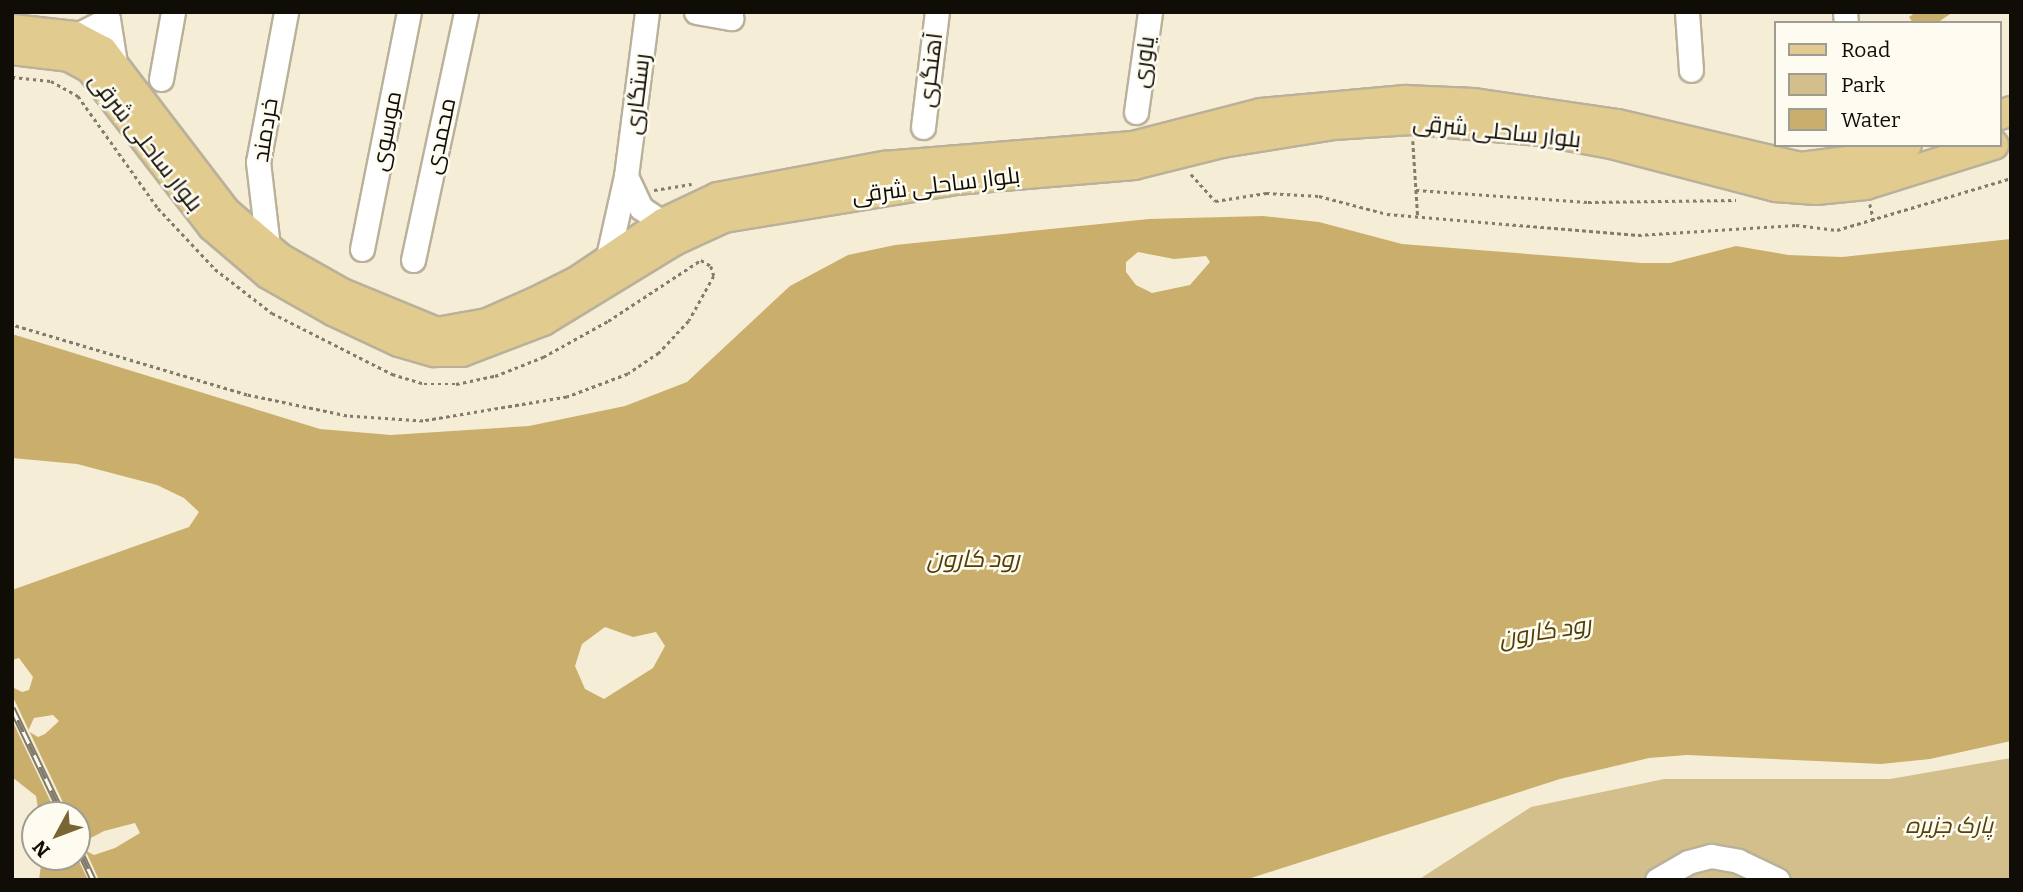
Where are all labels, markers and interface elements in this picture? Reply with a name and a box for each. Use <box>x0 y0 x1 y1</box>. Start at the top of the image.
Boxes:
legend <box>1774 21 2002 147</box>
street label: آهنگری <box>912 31 948 109</box>
street label: یاوری <box>1126 34 1160 90</box>
text: Road <box>1841 37 1890 63</box>
street label: رستگاری <box>618 52 656 136</box>
street label: بلوار ساحلی شرقی <box>83 67 209 217</box>
text: Park <box>1841 72 1885 98</box>
street label: موسوی <box>365 89 407 173</box>
street label: محمدی <box>418 95 462 177</box>
street label: خردمند <box>246 96 284 164</box>
text: Water <box>1841 107 1900 133</box>
street label: بلوار ساحلی شرقی <box>1411 108 1583 154</box>
street label: بلوار ساحلی شرقی <box>850 161 1022 209</box>
water label: رود کارون <box>926 546 1020 574</box>
water label: رود کارون <box>1497 610 1593 654</box>
north arrow <box>21 801 91 871</box>
park label: پارک جزیره <box>1905 811 1993 839</box>
text: N <box>28 836 55 862</box>

